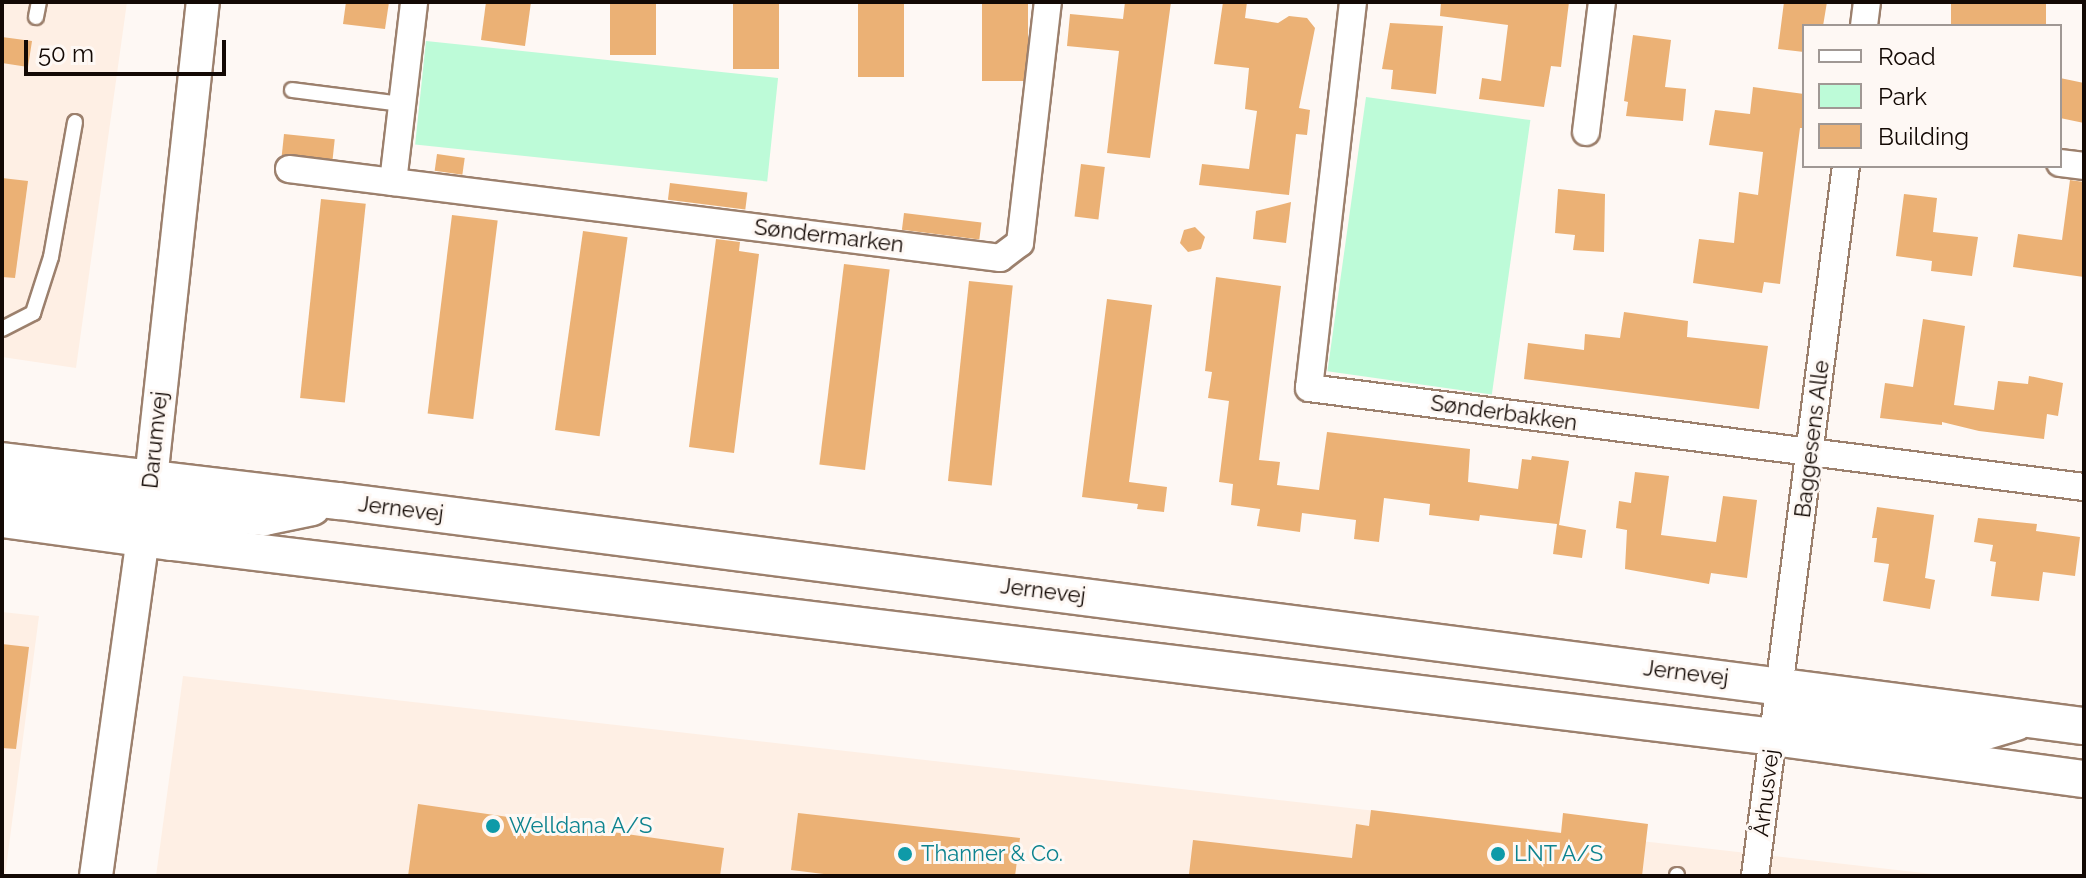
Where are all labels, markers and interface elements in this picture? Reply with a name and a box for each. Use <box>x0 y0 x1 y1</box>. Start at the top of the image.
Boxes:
scale bar <box>28 24 230 74</box>
legend <box>1802 24 2062 168</box>
text: 50 m <box>38 39 94 68</box>
text: Road <box>1878 42 1936 71</box>
text: Park <box>1878 82 1927 111</box>
text: Building <box>1878 122 1969 151</box>
street label: Søndermarken <box>753 214 905 258</box>
street label: Baggesens Alle <box>1789 358 1835 520</box>
street label: Darumvej <box>137 390 173 490</box>
street label: Sønderbakken <box>1429 390 1579 436</box>
street label: Jernevej <box>357 491 445 527</box>
street label: Jernevej <box>999 573 1087 609</box>
street label: Jernevej <box>1642 655 1730 691</box>
street label: Århusvej <box>1748 748 1784 838</box>
place label: Welldana A/S <box>509 813 653 839</box>
marker: Welldana A/S <box>484 817 502 835</box>
place label: Thanner & Co. <box>921 841 1063 867</box>
place label: LNT A/S <box>1514 841 1604 867</box>
marker: Thanner & Co. <box>896 845 914 863</box>
marker: LNT A/S <box>1489 845 1507 863</box>

